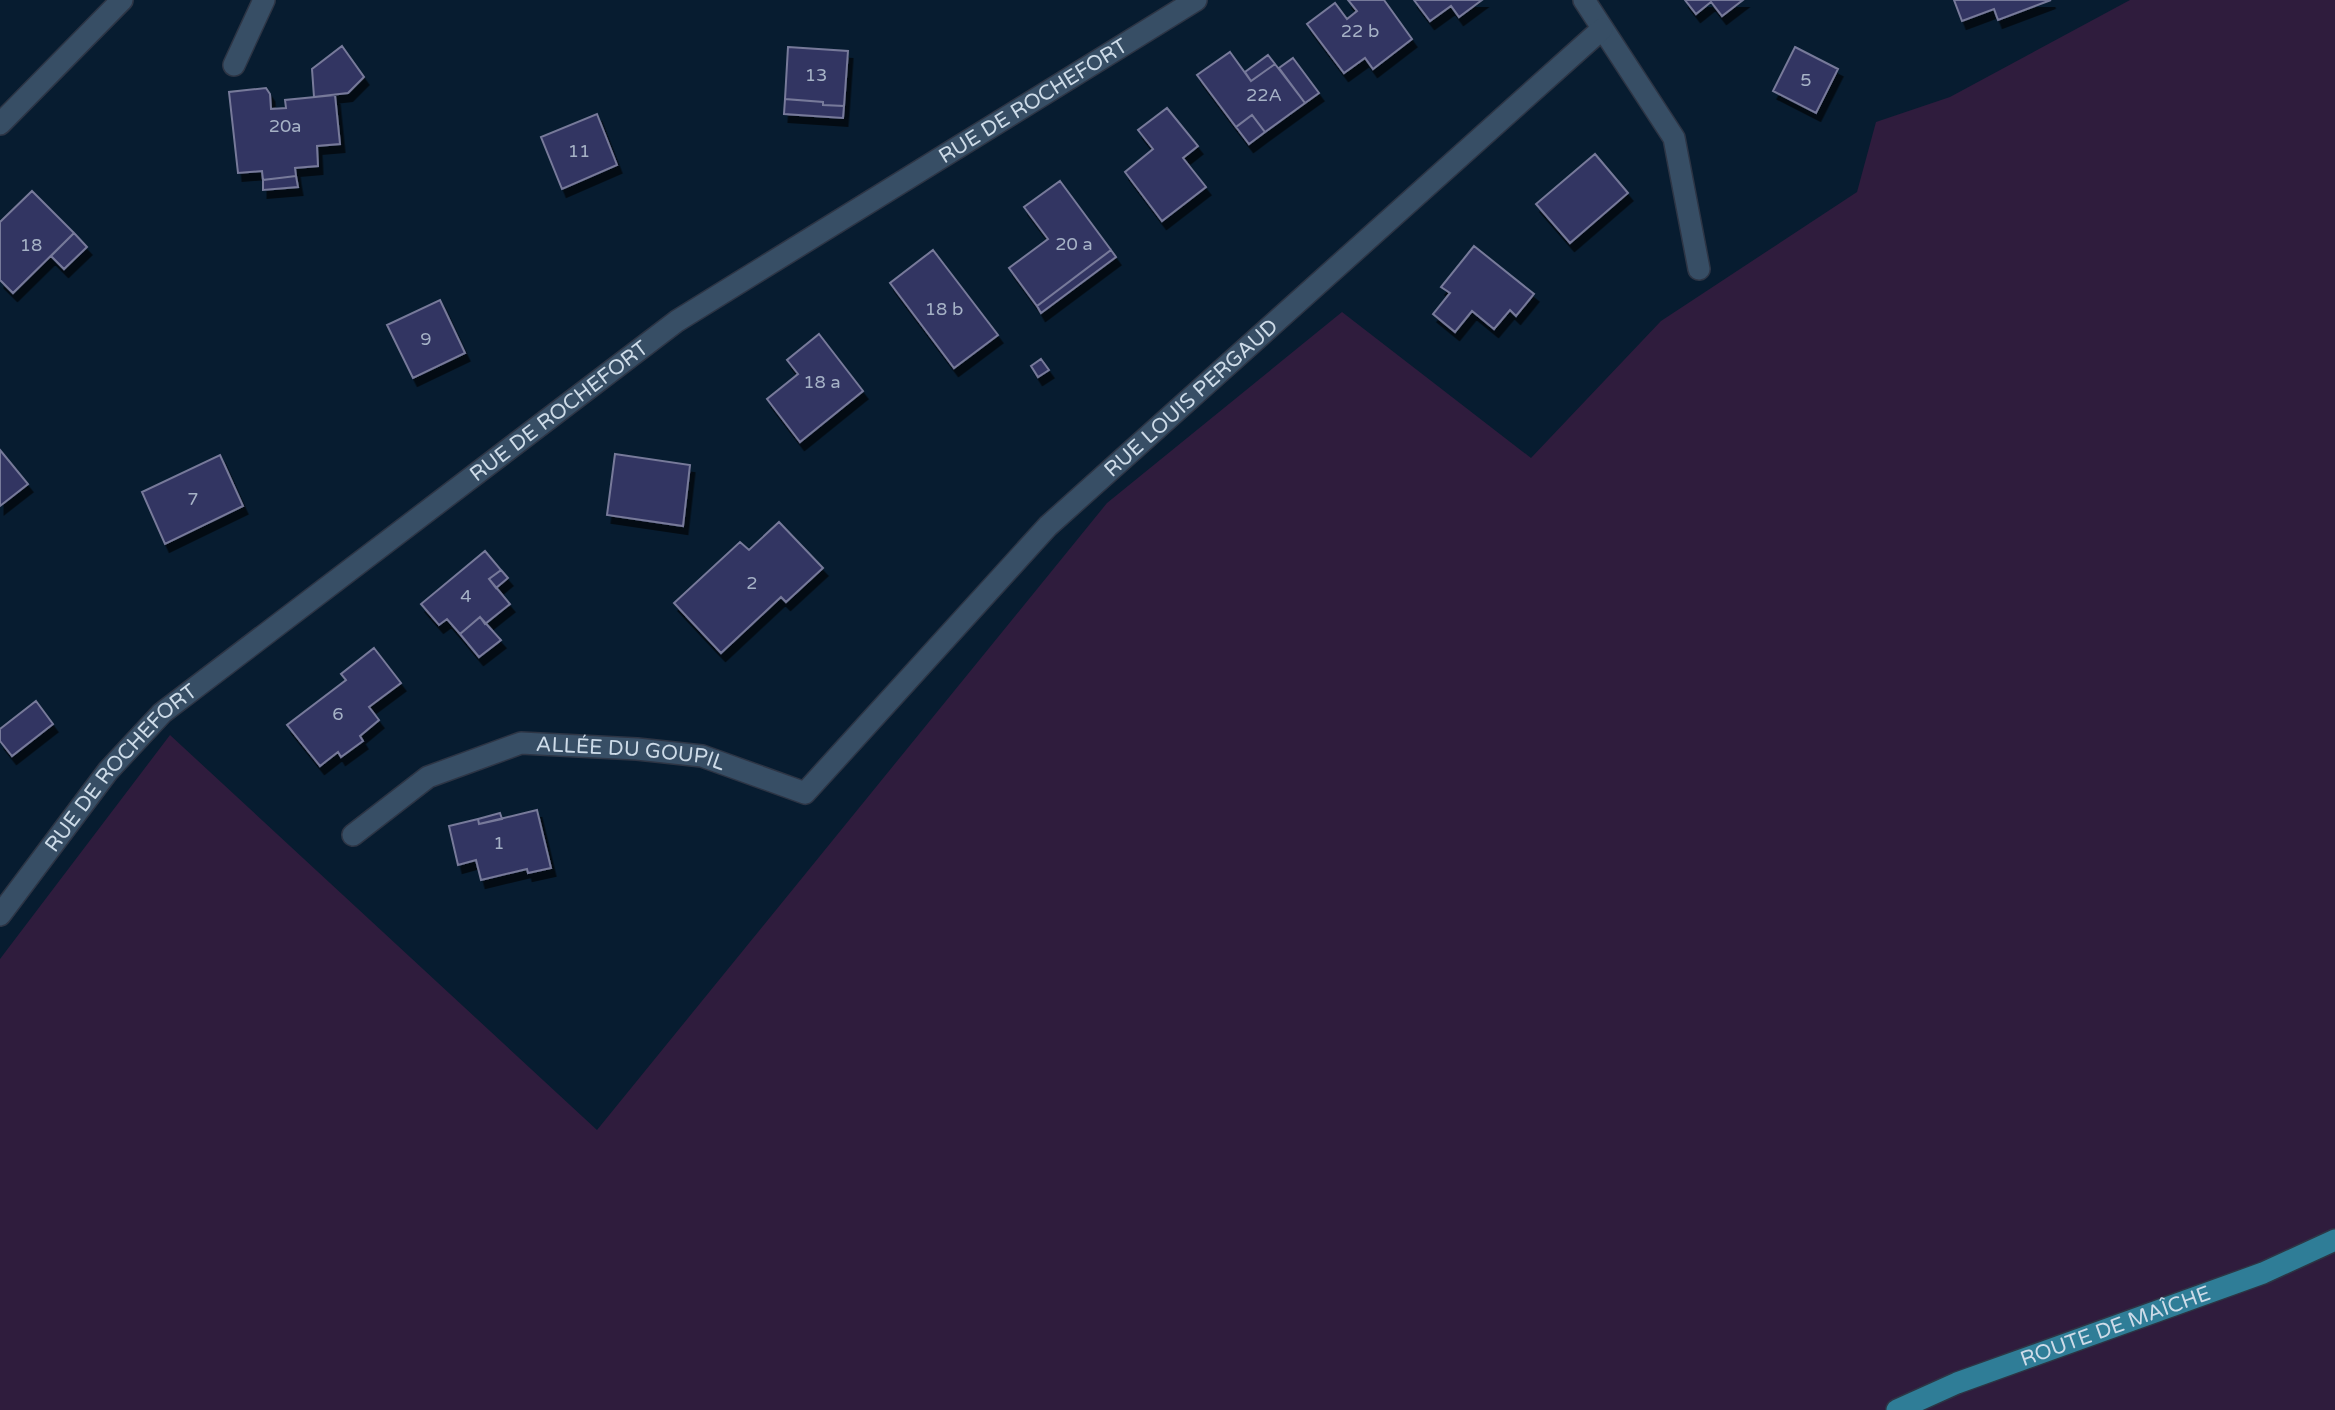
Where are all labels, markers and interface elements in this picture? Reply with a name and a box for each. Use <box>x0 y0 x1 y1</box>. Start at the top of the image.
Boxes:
house number: 22 b <box>1341 20 1379 42</box>
street label: RUE DE ROCHEFORT <box>934 33 1132 169</box>
house number: 13 <box>805 64 827 86</box>
house number: 5 <box>1800 69 1812 91</box>
house number: 22A <box>1246 84 1282 106</box>
house number: 20a <box>269 115 301 137</box>
house number: 11 <box>568 140 590 162</box>
house number: 20 a <box>1055 233 1093 255</box>
house number: 18 <box>20 234 42 256</box>
house number: 18 b <box>925 298 963 320</box>
street label: RUE LOUIS PERGAUD <box>1099 314 1283 482</box>
house number: 9 <box>420 328 432 350</box>
street label: RUE DE ROCHEFORT <box>465 335 653 487</box>
house number: 18 a <box>803 371 841 393</box>
house number: 7 <box>187 488 199 510</box>
house number: 2 <box>746 572 758 594</box>
house number: 4 <box>460 585 472 607</box>
street label: RUE DE ROCHEFORT <box>40 679 202 857</box>
house number: 6 <box>332 703 344 725</box>
street label: ALLÉE DU GOUPIL <box>535 732 729 776</box>
house number: 1 <box>493 832 505 854</box>
street label: ROUTE DE MAÎCHE <box>2017 1281 2214 1372</box>

